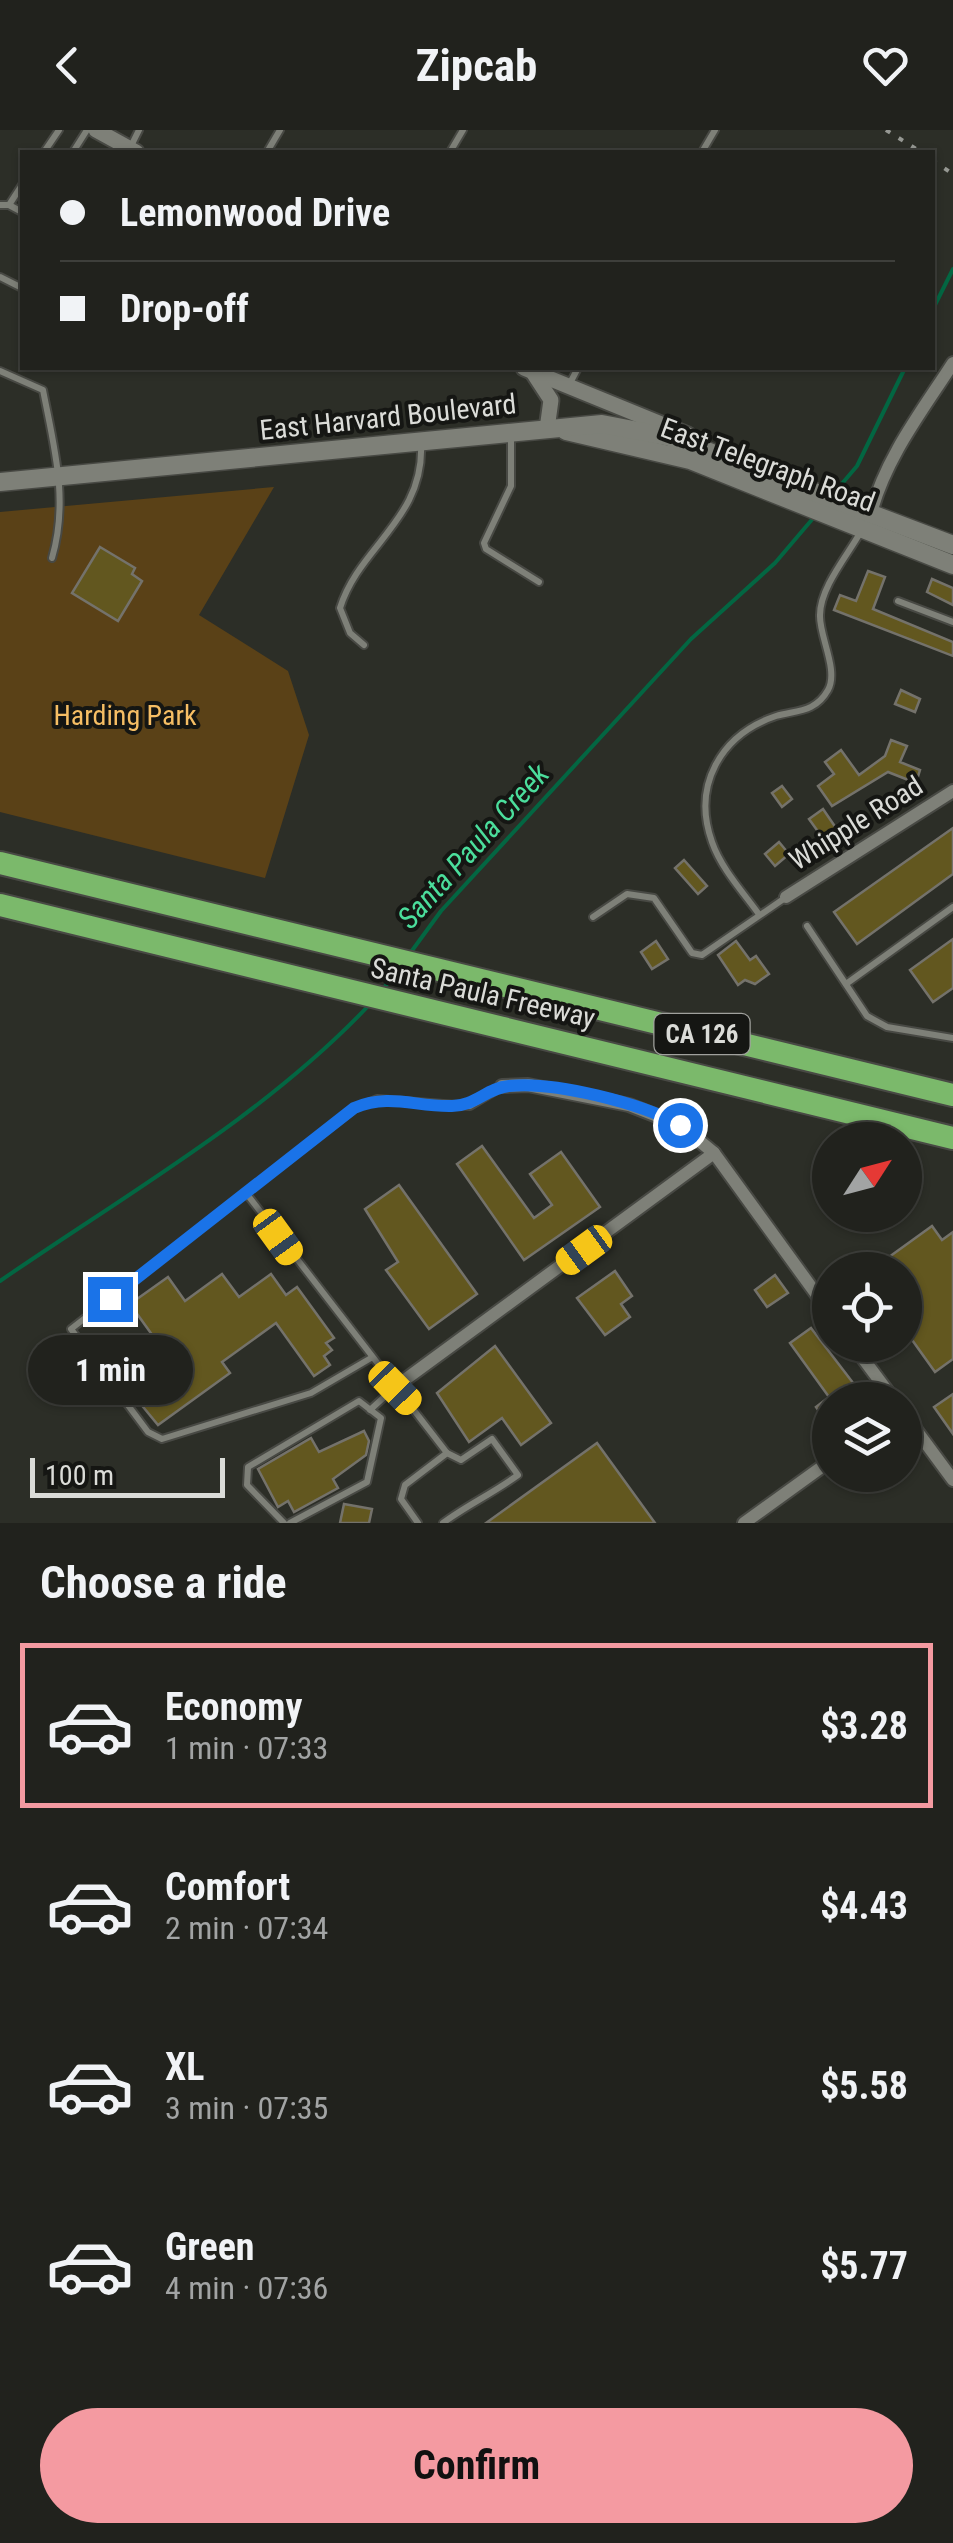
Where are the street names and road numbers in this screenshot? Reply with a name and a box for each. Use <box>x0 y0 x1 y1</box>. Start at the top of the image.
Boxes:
street label: East Harvard Boulevard <box>258 387 518 447</box>
street label: East Telegraph Road <box>656 411 880 519</box>
street label: Whipple Road <box>783 769 929 877</box>
street label: Santa Paula Freeway <box>368 951 599 1035</box>
road number: CA 126 <box>654 1014 750 1054</box>

